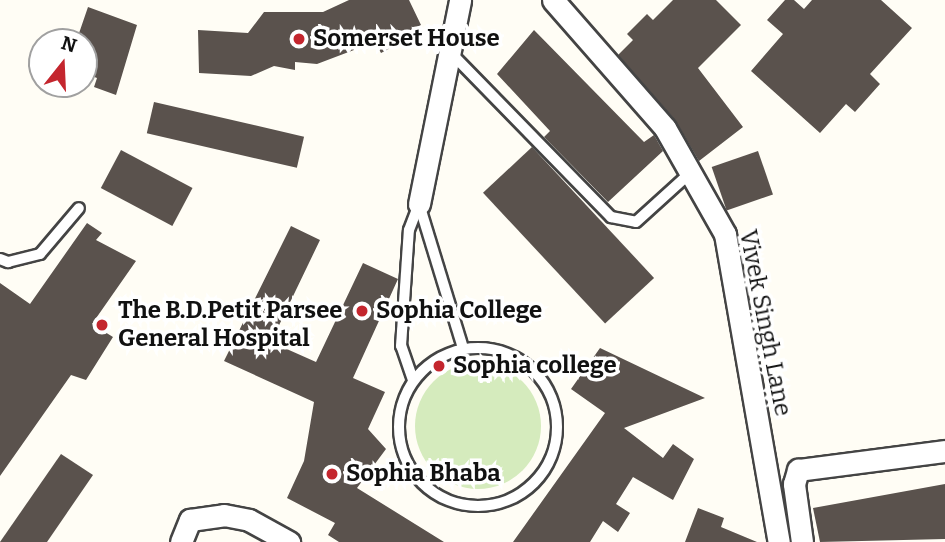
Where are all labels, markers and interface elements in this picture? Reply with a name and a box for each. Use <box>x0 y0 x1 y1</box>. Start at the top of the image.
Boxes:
place label: Somerset House <box>313 25 500 53</box>
north arrow <box>28 28 98 98</box>
text: N <box>58 31 80 58</box>
marker: Somerset House <box>291 31 307 47</box>
street label: Vivek Singh Lane <box>733 227 797 419</box>
place label: The B.D.Petit Parsee General Hospital <box>118 297 343 353</box>
place label: Sophia College <box>376 297 542 325</box>
marker: Sophia College <box>354 303 370 319</box>
marker: The B.D.Petit Parsee General Hospital <box>92 315 112 335</box>
place label: Sophia college <box>453 352 617 380</box>
marker: Sophia college <box>431 358 447 374</box>
place label: Sophia Bhaba <box>346 460 501 488</box>
marker: Sophia Bhaba <box>324 466 340 482</box>

